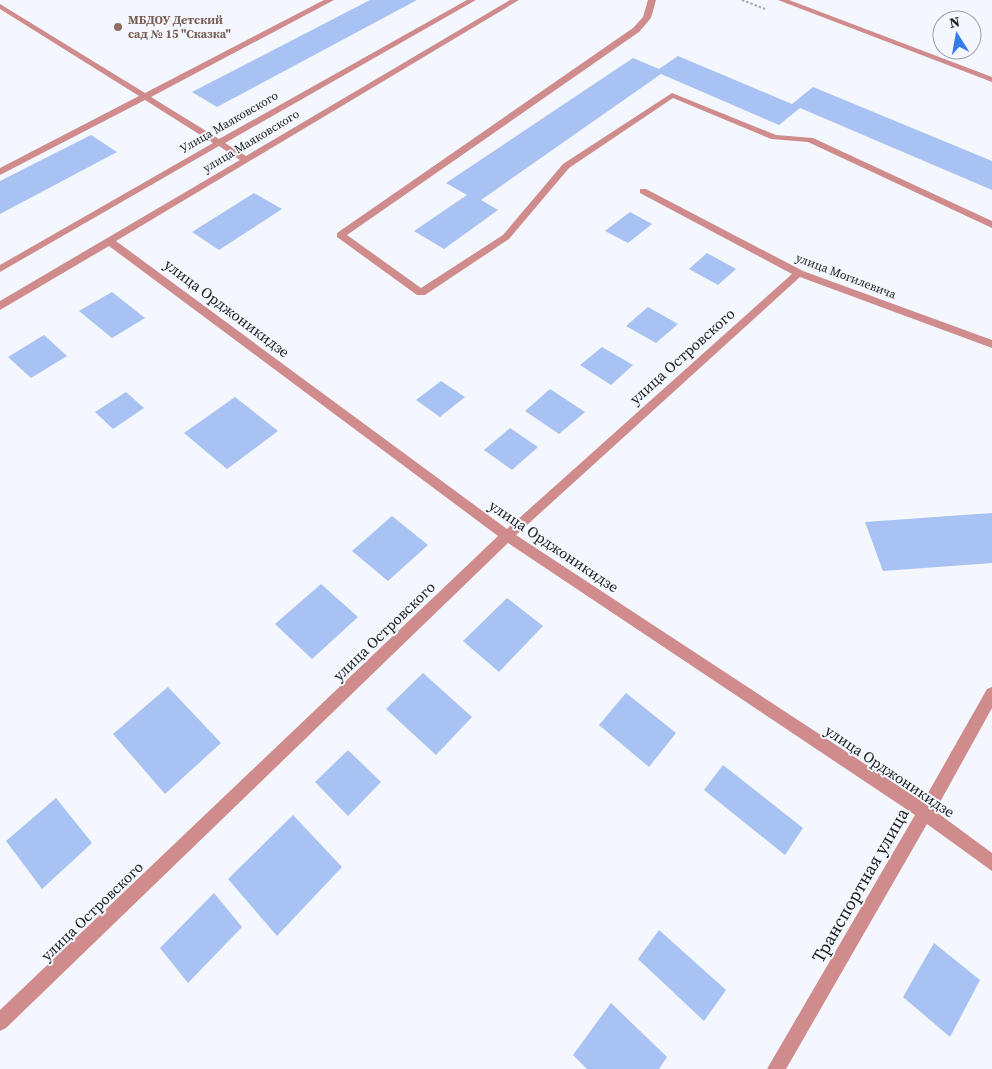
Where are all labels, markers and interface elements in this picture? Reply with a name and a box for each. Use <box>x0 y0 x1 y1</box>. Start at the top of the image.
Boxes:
north arrow <box>932 10 982 60</box>
text: N <box>948 11 961 33</box>
place label: МБДОУ Детский сад № 15 "Сказка" <box>128 12 231 42</box>
marker: МБДОУ Детский сад № 15 "Сказка" <box>112 21 124 33</box>
street label: Улица Маяковского <box>177 87 281 157</box>
street label: улица Маяковского <box>200 106 302 176</box>
street label: улица Могилевича <box>793 249 899 303</box>
street label: улица Орджоникидзе <box>160 254 294 362</box>
street label: улица Островского <box>625 303 739 409</box>
street label: улица Орджоникидзе <box>485 495 623 597</box>
street label: улица Островского <box>328 577 440 685</box>
street label: улица Орджоникидзе <box>821 720 959 822</box>
street label: Транспортная улица <box>805 802 915 967</box>
street label: улица Островского <box>36 857 148 965</box>

